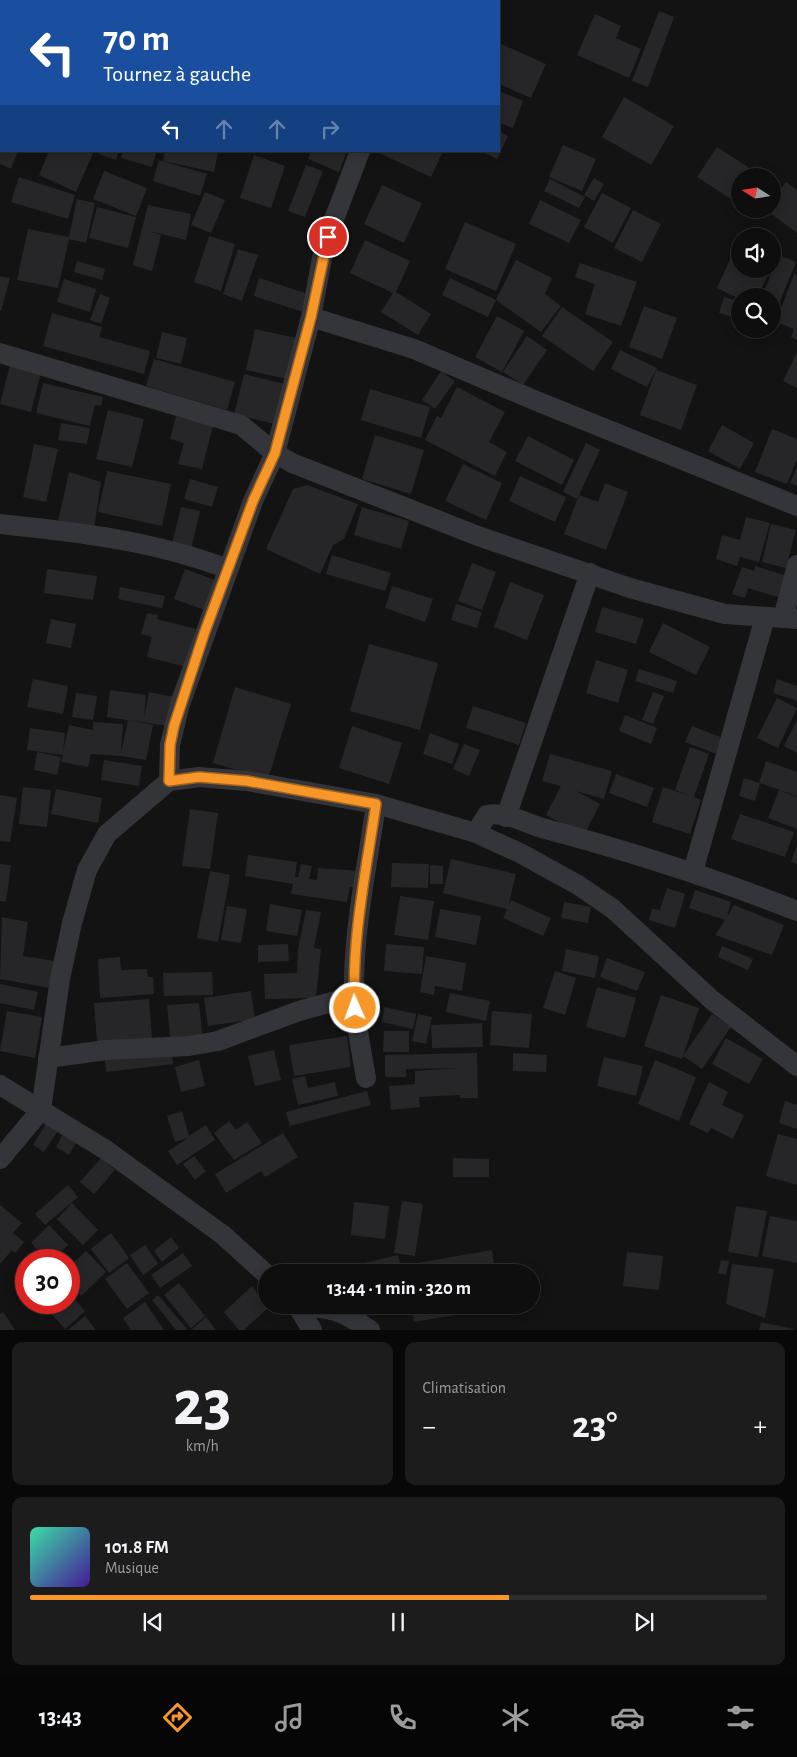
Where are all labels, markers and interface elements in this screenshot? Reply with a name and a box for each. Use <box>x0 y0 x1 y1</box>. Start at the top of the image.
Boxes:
icon: left <box>20 20 85 85</box>
text: 70 m <box>103 22 170 57</box>
text: Tournez à gauche <box>103 63 251 85</box>
icon: left <box>157 115 185 143</box>
icon: ahead <box>210 115 238 143</box>
icon: ahead <box>263 115 291 143</box>
icon: right <box>316 115 344 143</box>
north arrow <box>731 168 781 218</box>
map controls <box>731 168 781 338</box>
pin <box>307 216 349 258</box>
icon: arrive <box>314 223 342 251</box>
button: sound <box>731 228 781 278</box>
button: search <box>731 288 781 338</box>
position arrow <box>328 981 380 1033</box>
speed limit sign: 30 <box>15 1249 80 1314</box>
text: 13:44 · 1 min · 320 m <box>327 1279 471 1298</box>
text: 23 <box>173 1372 232 1437</box>
text: Climatisation <box>423 1380 506 1396</box>
text: 23° <box>572 1407 617 1445</box>
text: − <box>423 1413 436 1441</box>
text: + <box>754 1413 767 1441</box>
text: km/h <box>186 1438 219 1454</box>
text: 101.8 FM <box>105 1538 169 1557</box>
text: Musique <box>105 1560 159 1576</box>
icon: previous <box>139 1608 167 1636</box>
icon: pause <box>384 1608 412 1636</box>
icon: next <box>630 1608 658 1636</box>
icon: directions <box>160 1700 195 1735</box>
icon: music <box>272 1700 307 1735</box>
icon: phone <box>385 1700 420 1735</box>
icon: climate <box>498 1700 533 1735</box>
icon: car <box>610 1700 645 1735</box>
icon: filters <box>723 1700 758 1735</box>
text: 13:43 <box>39 1706 82 1728</box>

